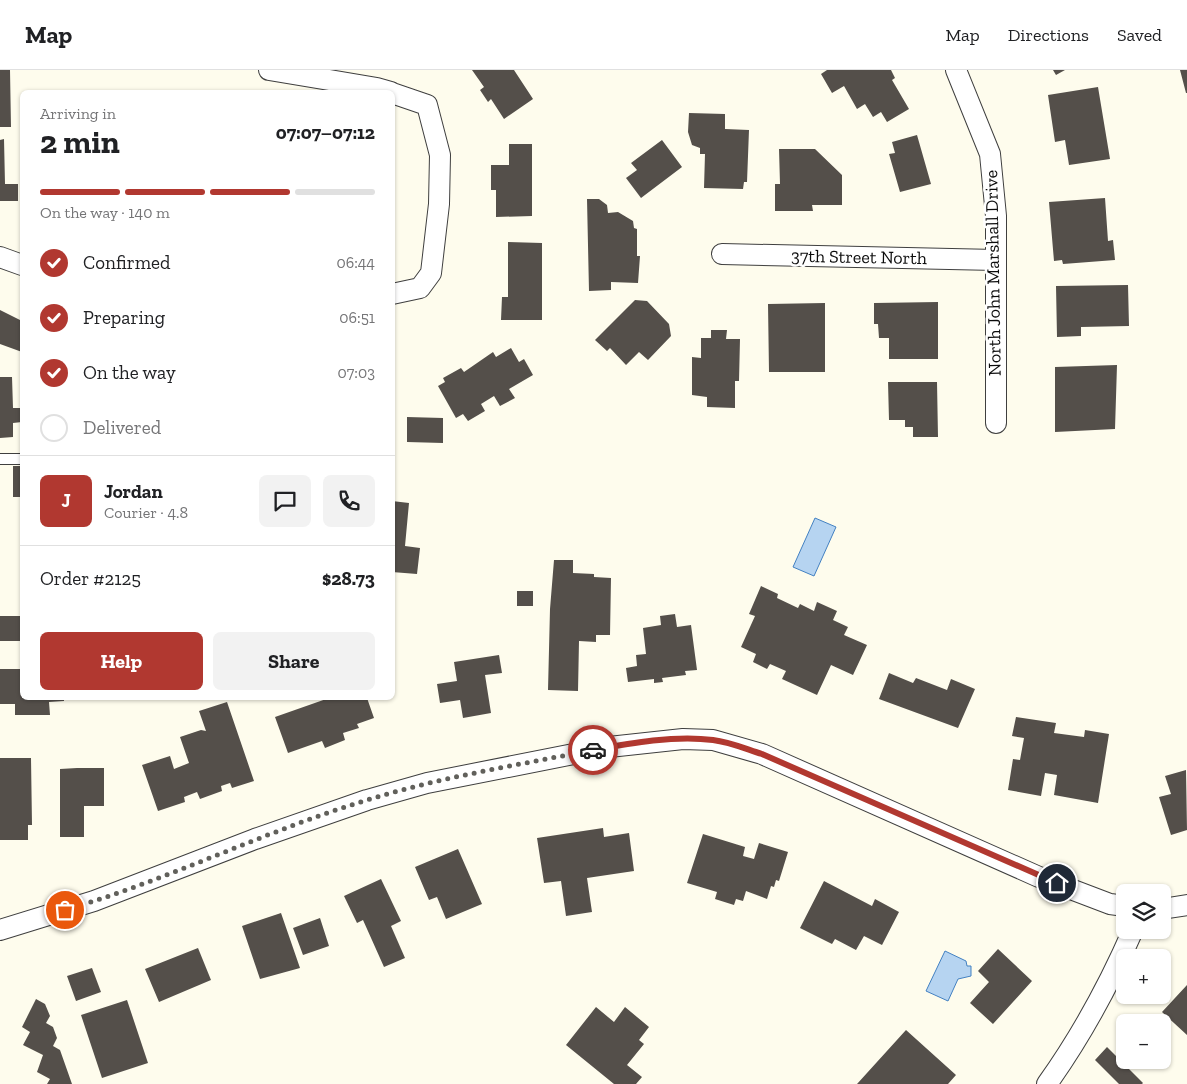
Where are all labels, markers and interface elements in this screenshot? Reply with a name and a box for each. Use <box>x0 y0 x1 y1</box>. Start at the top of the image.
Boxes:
text: Map <box>25 20 72 49</box>
text: Map <box>945 24 980 46</box>
text: Directions <box>1008 24 1089 46</box>
text: Saved <box>1117 24 1162 46</box>
text: Arriving in <box>40 104 116 123</box>
text: 07:07–07:12 <box>276 121 375 144</box>
text: 2 min <box>40 123 120 161</box>
street label: North John Marshall Drive <box>980 170 1006 376</box>
text: On the way · 140 m <box>40 203 170 222</box>
street label: 37th Street North <box>791 245 927 269</box>
icon: check <box>40 249 68 277</box>
text: Confirmed <box>83 251 170 274</box>
text: 06:44 <box>336 253 375 272</box>
icon: check <box>40 304 68 332</box>
text: Preparing <box>83 306 165 329</box>
text: 06:51 <box>339 308 375 327</box>
icon: check <box>40 359 68 387</box>
text: On the way <box>83 361 176 384</box>
text: 07:03 <box>338 363 375 382</box>
text: Delivered <box>83 416 161 439</box>
button: chat <box>259 475 311 527</box>
button: phone <box>323 475 375 527</box>
text: Jordan <box>104 480 163 503</box>
text: J <box>61 489 71 512</box>
text: Courier · 4.8 <box>104 503 188 522</box>
text: Order #2125 <box>40 567 141 590</box>
text: $28.73 <box>322 567 375 590</box>
button: Help <box>40 632 203 690</box>
button: Share <box>213 632 375 690</box>
courier <box>568 725 618 775</box>
icon: car <box>579 736 607 764</box>
pin <box>1036 862 1078 904</box>
icon: home <box>1043 869 1071 897</box>
map controls <box>1116 884 1171 1069</box>
button: layers <box>1116 884 1171 939</box>
pin <box>44 889 86 931</box>
icon: bag <box>51 896 79 924</box>
button: + <box>1116 949 1171 1004</box>
button: − <box>1116 1014 1171 1069</box>

